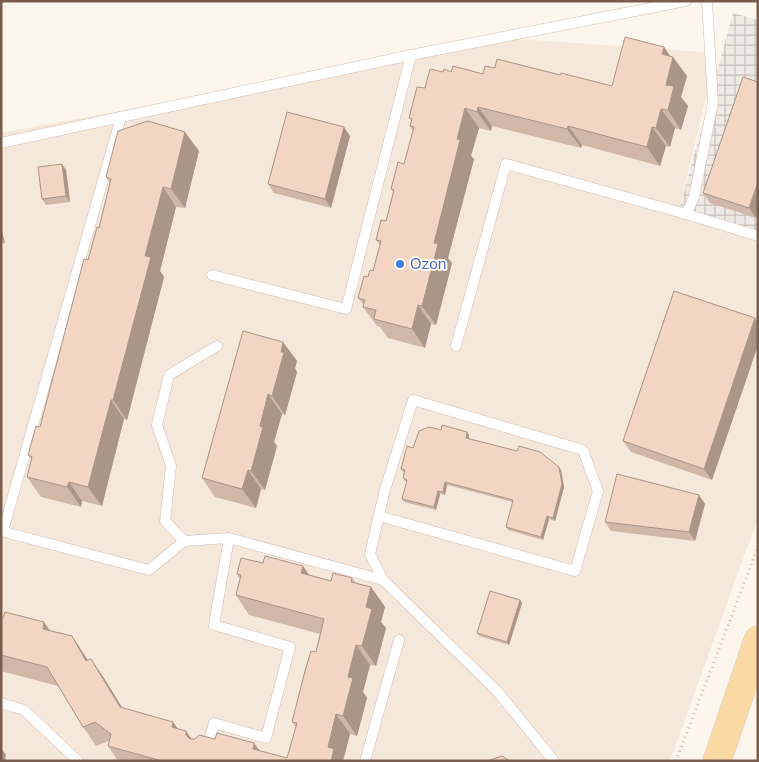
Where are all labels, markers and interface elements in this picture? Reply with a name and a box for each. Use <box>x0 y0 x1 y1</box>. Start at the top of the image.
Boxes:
place label: Ozon <box>410 254 447 273</box>
marker: Ozon <box>394 258 406 270</box>

